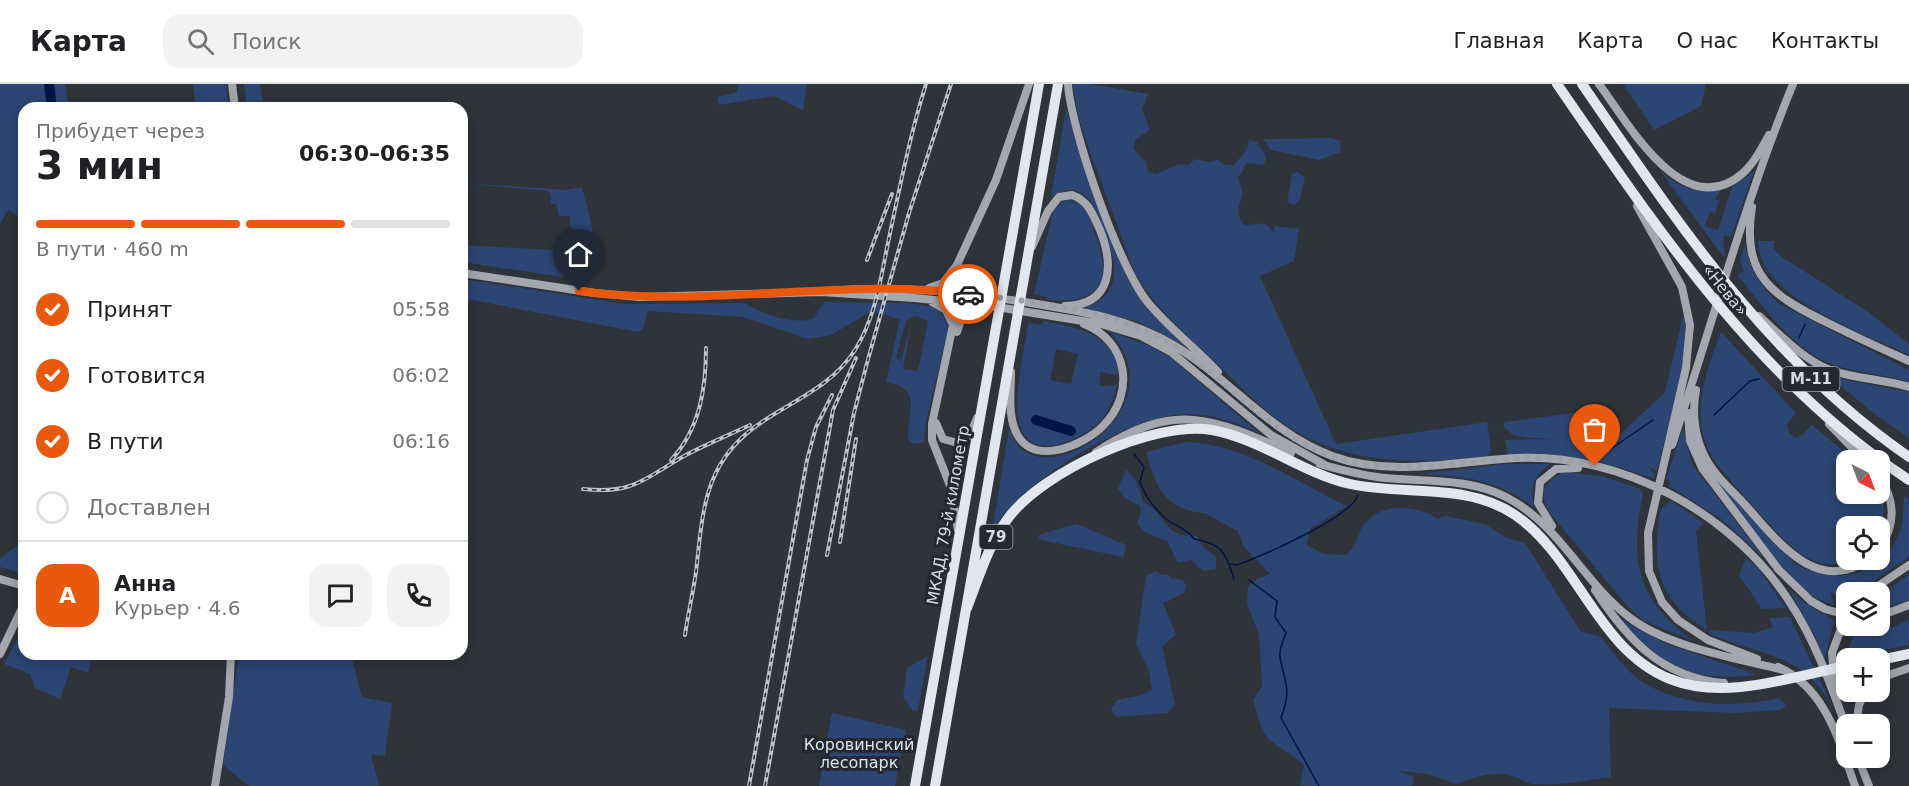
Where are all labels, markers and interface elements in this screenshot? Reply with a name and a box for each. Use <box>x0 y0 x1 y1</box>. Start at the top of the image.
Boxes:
search box <box>163 14 583 68</box>
text: Карта <box>30 25 127 58</box>
icon: search <box>184 25 217 58</box>
text: Поиск <box>232 29 302 54</box>
text: Главная <box>1454 29 1544 53</box>
text: Карта <box>1577 29 1644 53</box>
text: О нас <box>1677 29 1738 53</box>
text: Контакты <box>1771 29 1879 53</box>
text: Прибудет через <box>36 119 205 143</box>
text: 06:30–06:35 <box>299 141 450 166</box>
text: 3 мин <box>36 143 163 188</box>
pin <box>553 229 604 291</box>
text: В пути · 460 m <box>36 237 189 261</box>
icon: home <box>562 238 595 271</box>
street label: «Нева» <box>1699 260 1751 320</box>
courier <box>938 264 998 324</box>
icon: car <box>952 278 985 311</box>
icon: check <box>36 293 69 326</box>
text: Принят <box>87 297 172 322</box>
text: 05:58 <box>392 297 450 321</box>
icon: check <box>36 359 69 392</box>
text: Готовится <box>87 363 206 388</box>
text: 06:02 <box>392 363 450 387</box>
road number: М-11 <box>1782 367 1840 391</box>
pin <box>1569 404 1620 466</box>
icon: bag <box>1578 413 1611 446</box>
street label: МКАД, 79-й километр <box>923 424 973 606</box>
icon: check <box>36 425 69 458</box>
text: В пути <box>87 429 164 454</box>
text: 06:16 <box>392 429 450 453</box>
north arrow <box>1836 450 1890 504</box>
map controls <box>1836 450 1890 768</box>
text: Доставлен <box>87 495 211 520</box>
button: locate <box>1836 516 1890 570</box>
road number: 79 <box>980 525 1012 549</box>
button: chat <box>309 564 372 627</box>
button: phone <box>387 564 450 627</box>
text: Анна <box>114 571 176 596</box>
button: layers <box>1836 582 1890 636</box>
text: А <box>59 583 76 608</box>
text: Курьер · 4.6 <box>114 596 240 620</box>
button: + <box>1836 648 1890 702</box>
button: − <box>1836 714 1890 768</box>
park label: Коровинский лесопарк <box>804 735 914 772</box>

